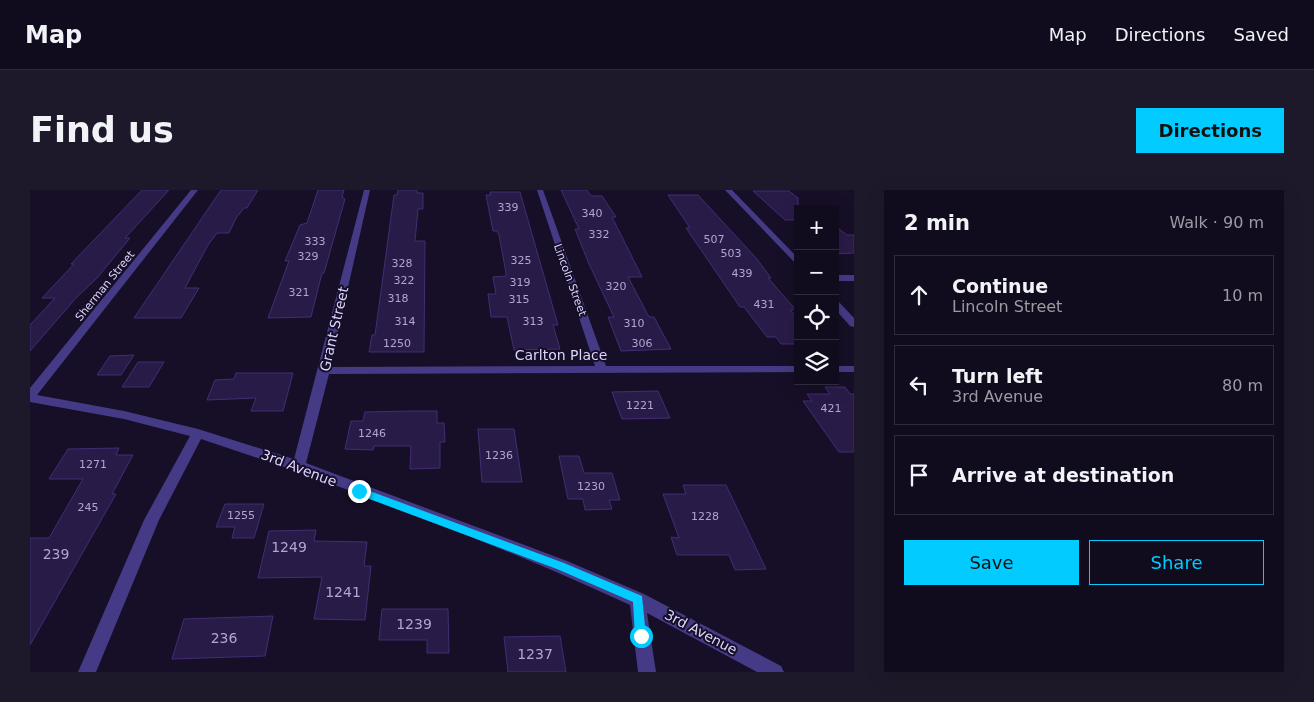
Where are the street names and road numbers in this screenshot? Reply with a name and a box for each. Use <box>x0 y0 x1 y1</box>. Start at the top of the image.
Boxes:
street label: Lincoln Street <box>551 242 589 319</box>
street label: Sherman Street <box>73 248 138 324</box>
street label: Grant Street <box>316 285 352 373</box>
street label: Carlton Place <box>515 347 607 363</box>
street label: 3rd Avenue <box>259 446 339 490</box>
street label: 3rd Avenue <box>662 606 740 658</box>

